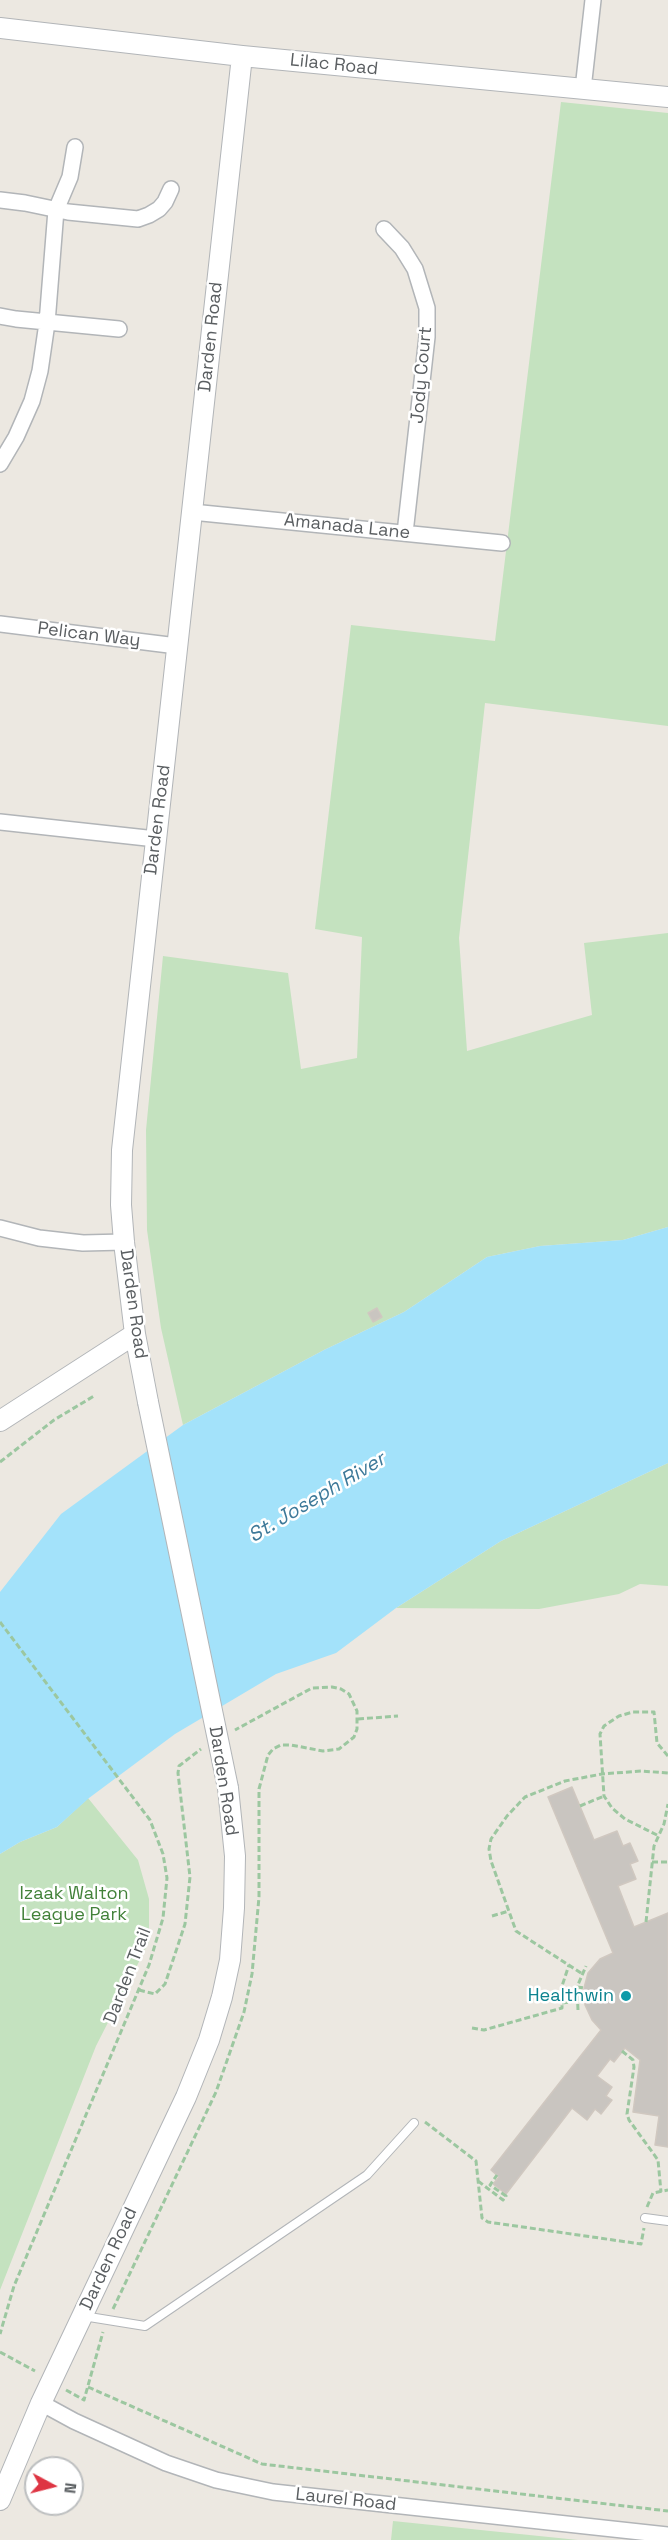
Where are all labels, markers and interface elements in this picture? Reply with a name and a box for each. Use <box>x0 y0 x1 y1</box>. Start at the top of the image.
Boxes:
street label: Lilac Road <box>289 50 379 80</box>
street label: Darden Road <box>194 281 228 393</box>
street label: Jody Court <box>407 326 437 424</box>
street label: Amanada Lane <box>283 510 411 544</box>
street label: Pelican Way <box>36 618 142 652</box>
street label: Darden Road <box>141 764 175 876</box>
street label: Darden Road <box>115 1248 151 1360</box>
water label: St. Joseph River <box>244 1448 390 1548</box>
street label: Darden Road <box>204 1725 242 1837</box>
park label: Izaak Walton League Park <box>19 1883 129 1926</box>
street label: Darden Trail <box>100 1925 156 2027</box>
place label: Healthwin <box>528 1985 614 2007</box>
marker: Healthwin <box>619 1989 633 2003</box>
street label: Darden Road <box>76 2204 142 2314</box>
north arrow <box>24 2456 84 2516</box>
text: N <box>59 2481 81 2495</box>
street label: Laurel Road <box>294 2484 398 2516</box>

